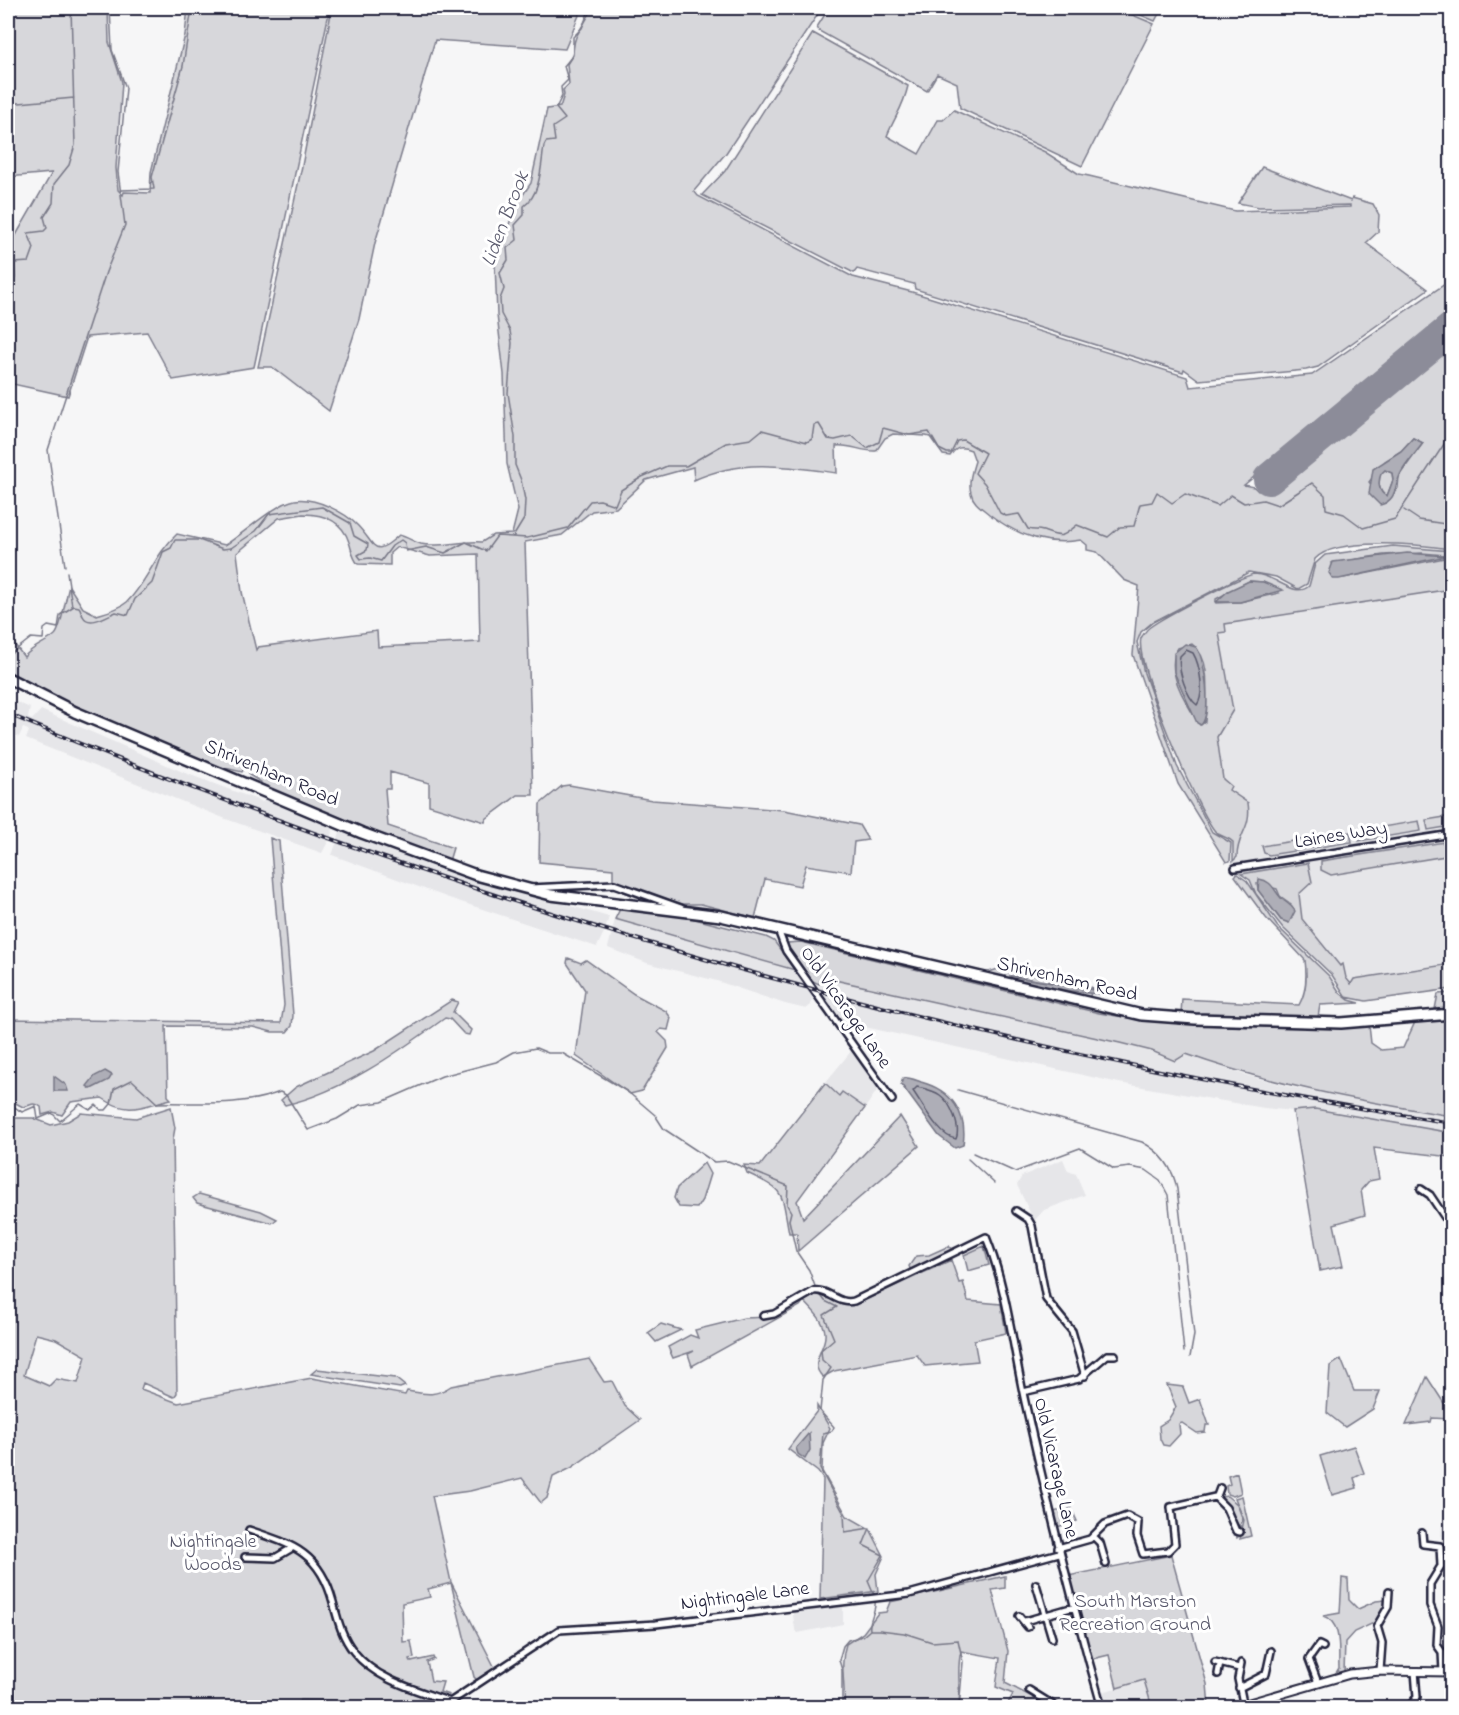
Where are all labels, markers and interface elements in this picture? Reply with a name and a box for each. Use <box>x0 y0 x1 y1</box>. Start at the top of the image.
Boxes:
water label: Liden Brook <box>474 166 538 271</box>
street label: Shrivenham Road <box>199 733 343 815</box>
street label: Laines Way <box>1293 814 1389 858</box>
street label: Old Vicarage Lane <box>791 941 898 1076</box>
street label: Shrivenham Road <box>994 950 1140 1010</box>
street label: Old Vicarage Lane <box>1024 1395 1085 1541</box>
park label: Nightingale Woods <box>169 1528 257 1580</box>
street label: Nightingale Lane <box>679 1575 811 1620</box>
park label: South Marston Recreation Ground <box>1059 1588 1211 1640</box>

